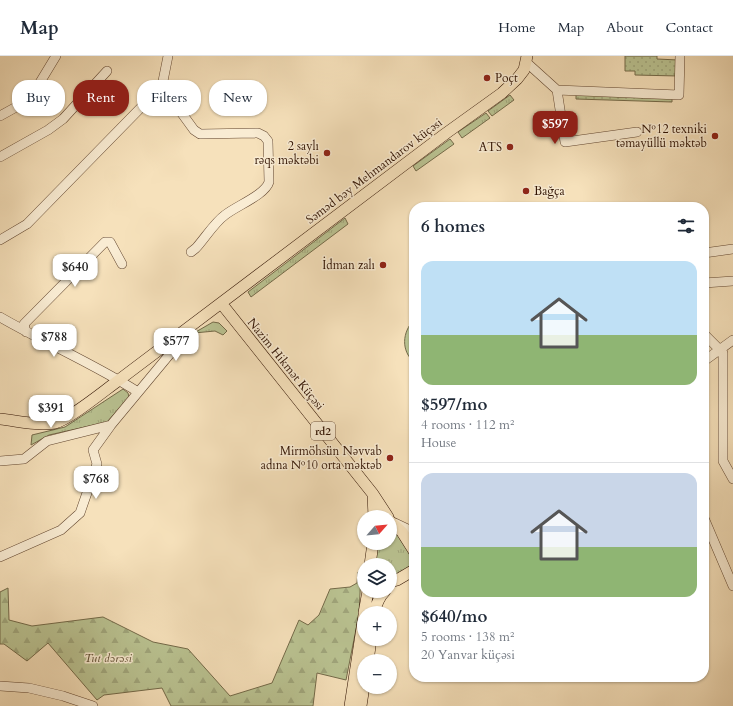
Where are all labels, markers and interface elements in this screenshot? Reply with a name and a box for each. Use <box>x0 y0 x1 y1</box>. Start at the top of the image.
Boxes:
text: Map <box>20 15 59 41</box>
text: Home <box>498 18 536 37</box>
text: Map <box>558 18 584 37</box>
text: About <box>606 18 643 37</box>
text: Contact <box>665 18 713 37</box>
place label: Poçt <box>495 70 518 86</box>
marker: Poçt <box>482 73 492 83</box>
chip: Buy <box>12 80 65 116</box>
chip: Rent <box>73 80 129 116</box>
chip: Filters <box>137 80 201 116</box>
chip: New <box>209 80 267 116</box>
pin: $597 <box>531 111 579 145</box>
street label: Səməd bəy Mehmandarov küçəsi <box>303 114 446 228</box>
text: $597 <box>542 115 568 133</box>
place label: №12 texniki təmayüllü məktəb <box>616 121 708 151</box>
marker: №12 texniki təmayüllü məktəb <box>710 131 720 141</box>
place label: 2 saylı rəqs məktəbi <box>254 138 320 168</box>
place label: ATS <box>479 139 502 155</box>
marker: ATS <box>505 142 515 152</box>
marker: 2 saylı rəqs məktəbi <box>322 148 332 158</box>
place label: Bağça <box>534 183 566 199</box>
marker: Bağça <box>521 186 531 196</box>
text: 6 homes <box>421 215 485 238</box>
icon: filters <box>675 215 697 237</box>
pin: $640 <box>51 254 99 288</box>
place label: İdman zalı <box>322 256 376 273</box>
text: $640 <box>62 258 88 276</box>
marker: İdman zalı <box>378 260 388 270</box>
icon: home <box>523 287 595 359</box>
street label: Nazim Hikmət Küçəsi <box>244 315 328 414</box>
pin: $788 <box>30 324 78 358</box>
text: $788 <box>41 328 67 346</box>
pin: $577 <box>152 328 200 362</box>
text: $577 <box>163 332 189 350</box>
text: $597/mo <box>421 393 487 416</box>
pin: $391 <box>27 395 75 429</box>
text: $391 <box>38 399 64 417</box>
text: 4 rooms · 112 m² <box>421 416 514 434</box>
road number: rd2 <box>311 422 335 440</box>
text: House <box>421 434 456 452</box>
place label: Mirmöhsün Nəvvab adına №10 orta məktəb <box>261 443 382 473</box>
marker: Mirmöhsün Nəvvab adına №10 orta məktəb <box>385 453 395 463</box>
pin: $768 <box>72 466 120 500</box>
text: $768 <box>83 470 109 488</box>
icon: home <box>523 499 595 571</box>
north arrow <box>357 510 397 550</box>
map controls <box>357 510 397 694</box>
button: layers <box>357 558 397 598</box>
text: $640/mo <box>421 605 487 628</box>
button: + <box>357 606 397 646</box>
text: 5 rooms · 138 m² <box>421 628 514 646</box>
text: 20 Yanvar küçəsi <box>421 646 515 664</box>
park label: Tut dərəsi <box>84 650 133 666</box>
button: − <box>357 654 397 694</box>

